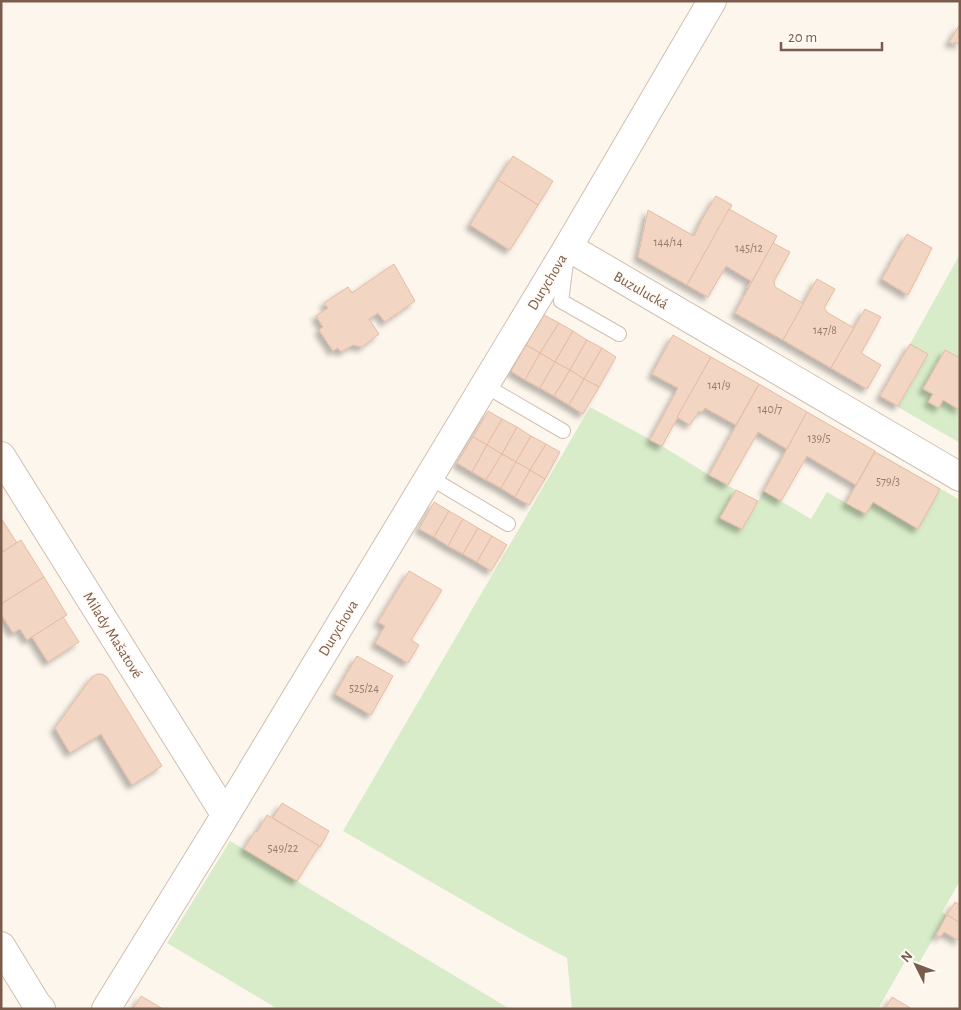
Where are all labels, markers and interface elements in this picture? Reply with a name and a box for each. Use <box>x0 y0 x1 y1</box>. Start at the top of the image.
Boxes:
scale bar <box>781 20 882 52</box>
text: 20 m <box>788 30 817 45</box>
house number: 144/14 <box>653 236 683 248</box>
house number: 145/12 <box>735 242 764 254</box>
street label: Durychova <box>525 252 570 313</box>
street label: Buzulucká <box>611 269 671 312</box>
house number: 147/8 <box>813 324 837 336</box>
house number: 141/9 <box>707 379 731 391</box>
house number: 140/7 <box>758 403 782 415</box>
house number: 139/5 <box>807 432 831 444</box>
house number: 579/3 <box>876 475 900 487</box>
street label: Milady Mašatové <box>80 589 145 681</box>
street label: Durychova <box>316 598 361 659</box>
house number: 525/24 <box>349 682 379 694</box>
house number: 549/22 <box>268 842 299 854</box>
north arrow <box>891 940 941 990</box>
text: N <box>899 949 916 965</box>

